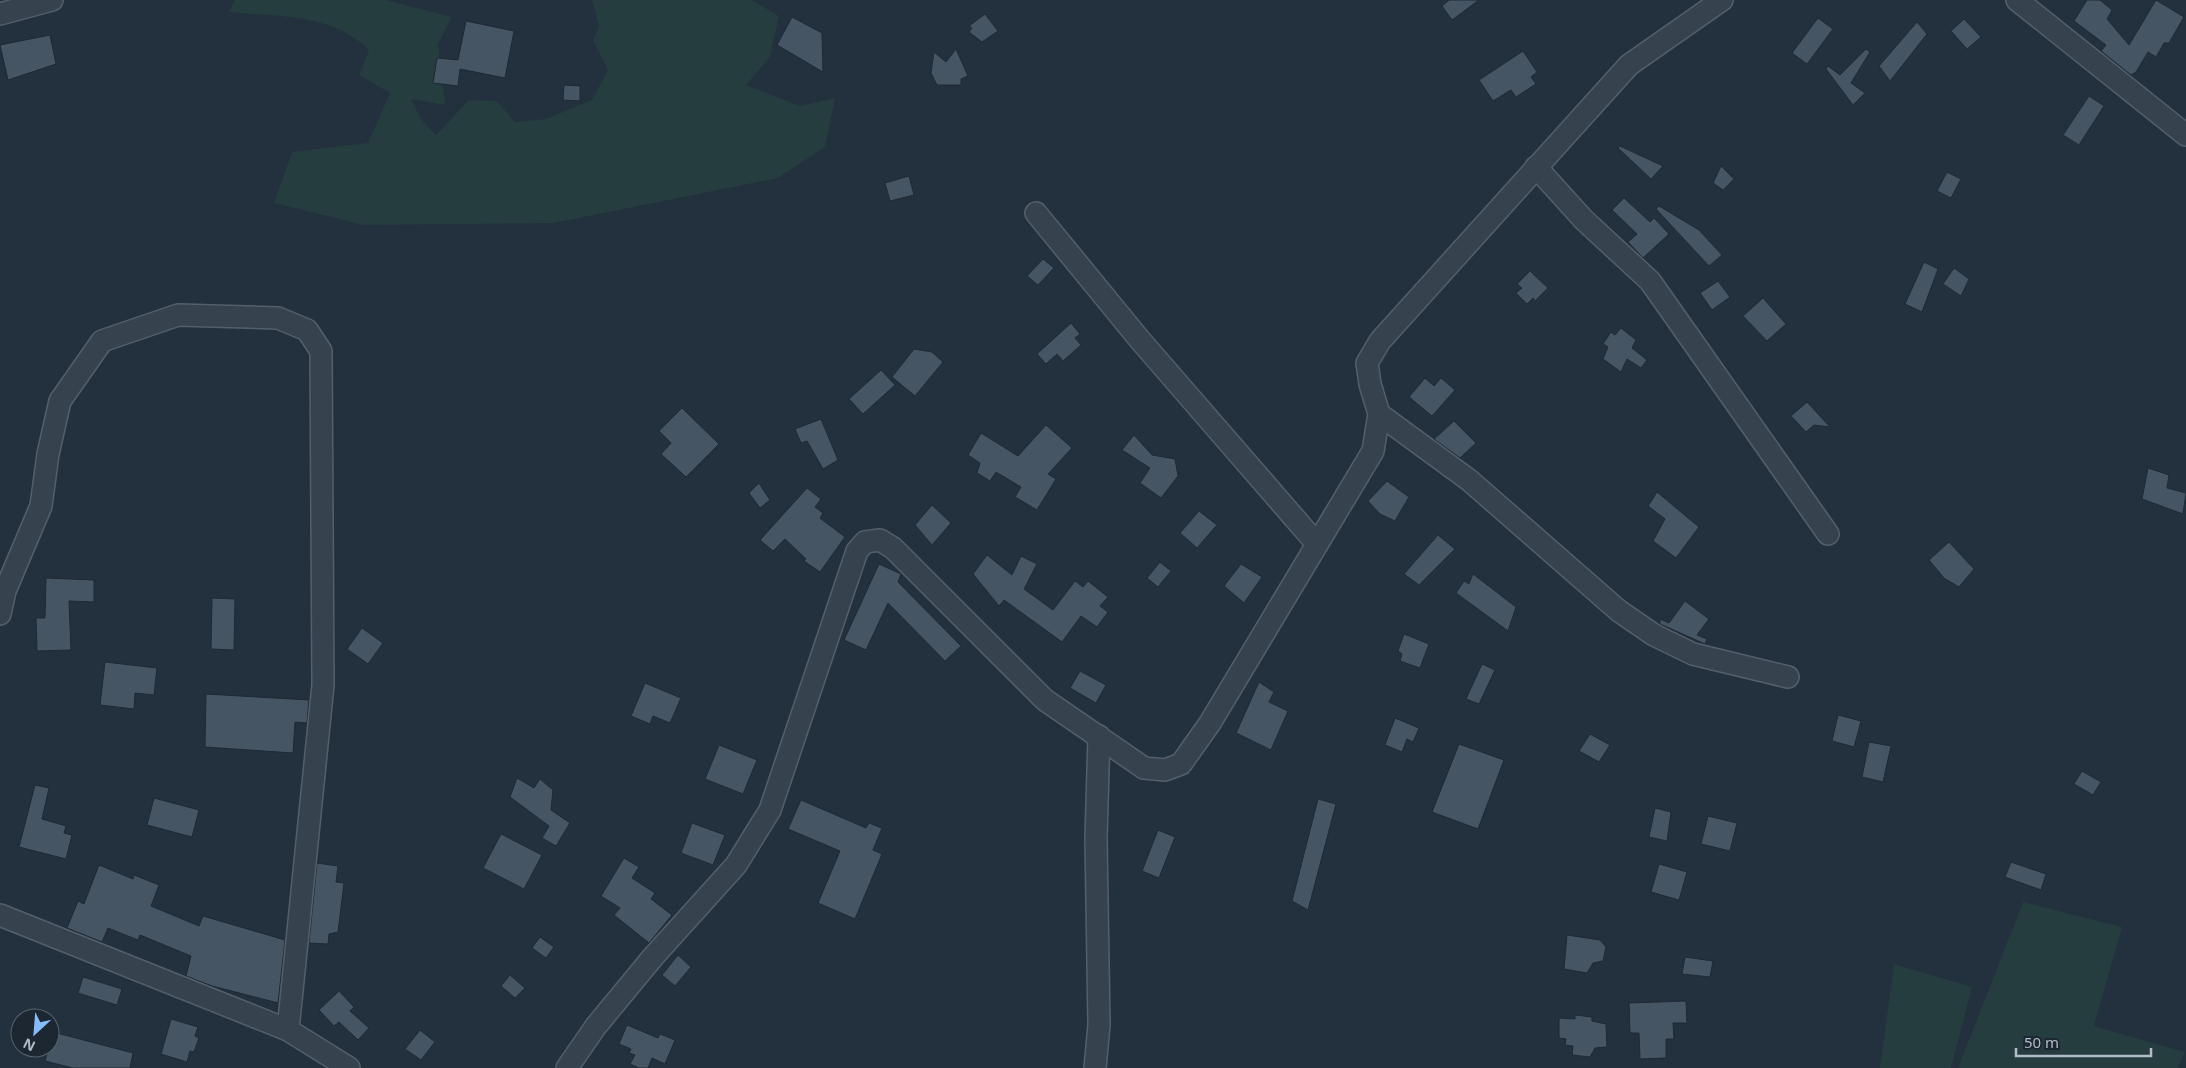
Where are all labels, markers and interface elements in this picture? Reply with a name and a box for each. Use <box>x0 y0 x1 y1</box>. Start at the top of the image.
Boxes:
north arrow <box>10 1008 60 1058</box>
scale bar <box>2016 1026 2151 1058</box>
text: 50 m <box>2024 1032 2059 1052</box>
text: N <box>20 1034 38 1056</box>

